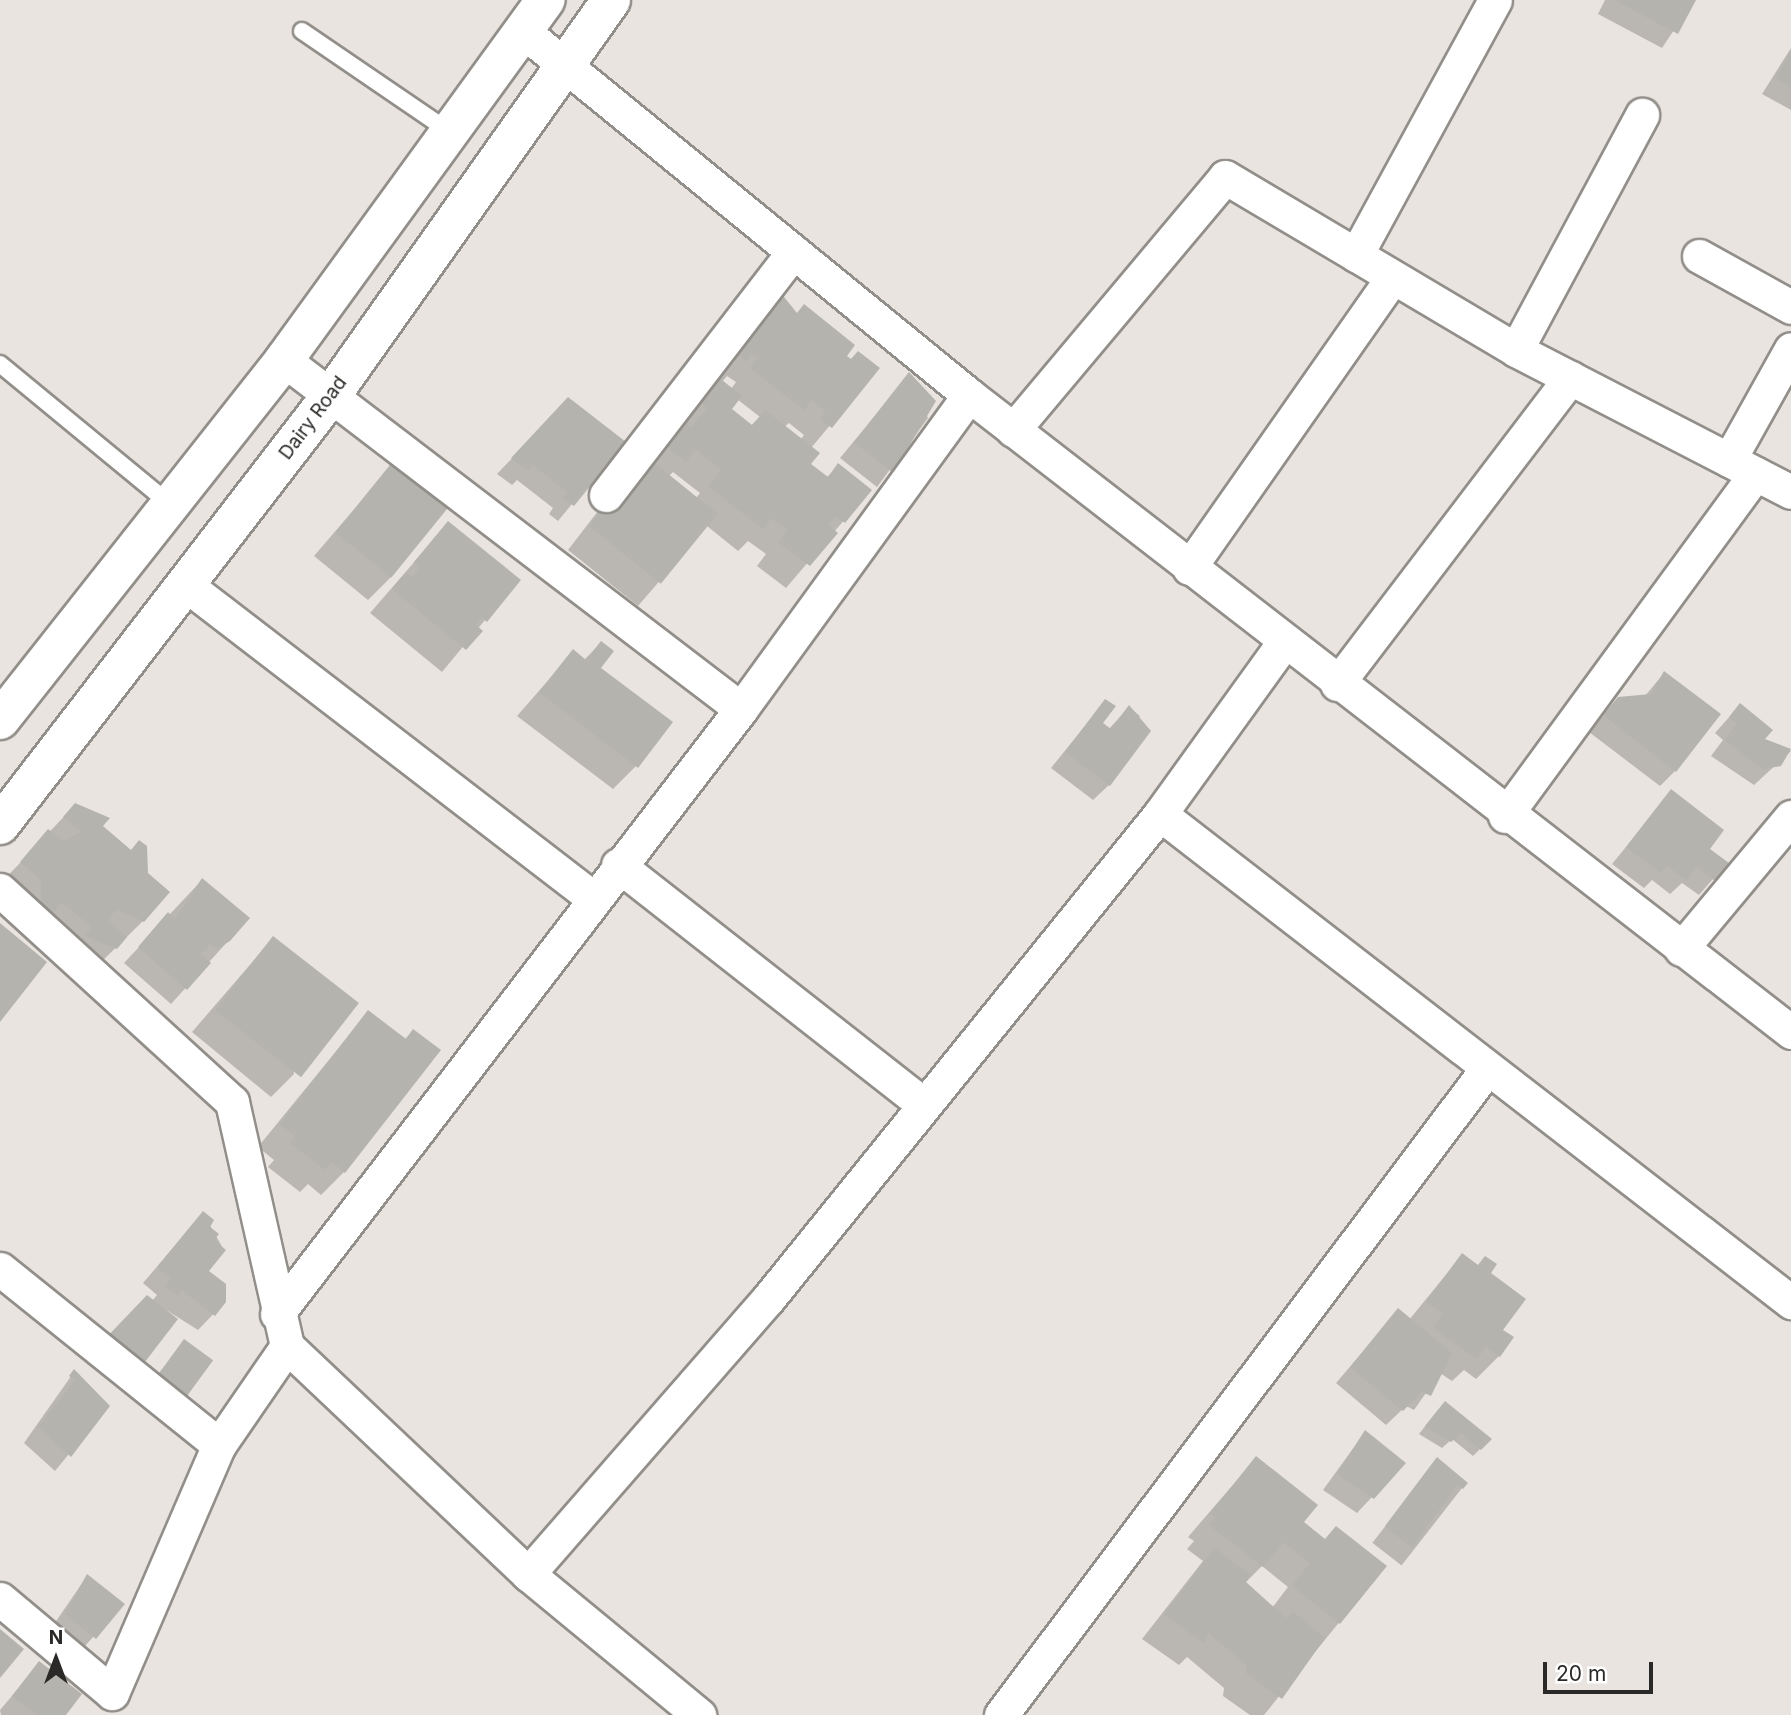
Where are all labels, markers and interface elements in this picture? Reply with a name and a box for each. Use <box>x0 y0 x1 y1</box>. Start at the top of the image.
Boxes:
street label: Dairy Road <box>274 372 352 464</box>
north arrow <box>21 1624 91 1694</box>
text: N <box>49 1626 63 1649</box>
scale bar <box>1546 1648 1656 1692</box>
text: 20 m <box>1556 1661 1606 1686</box>

